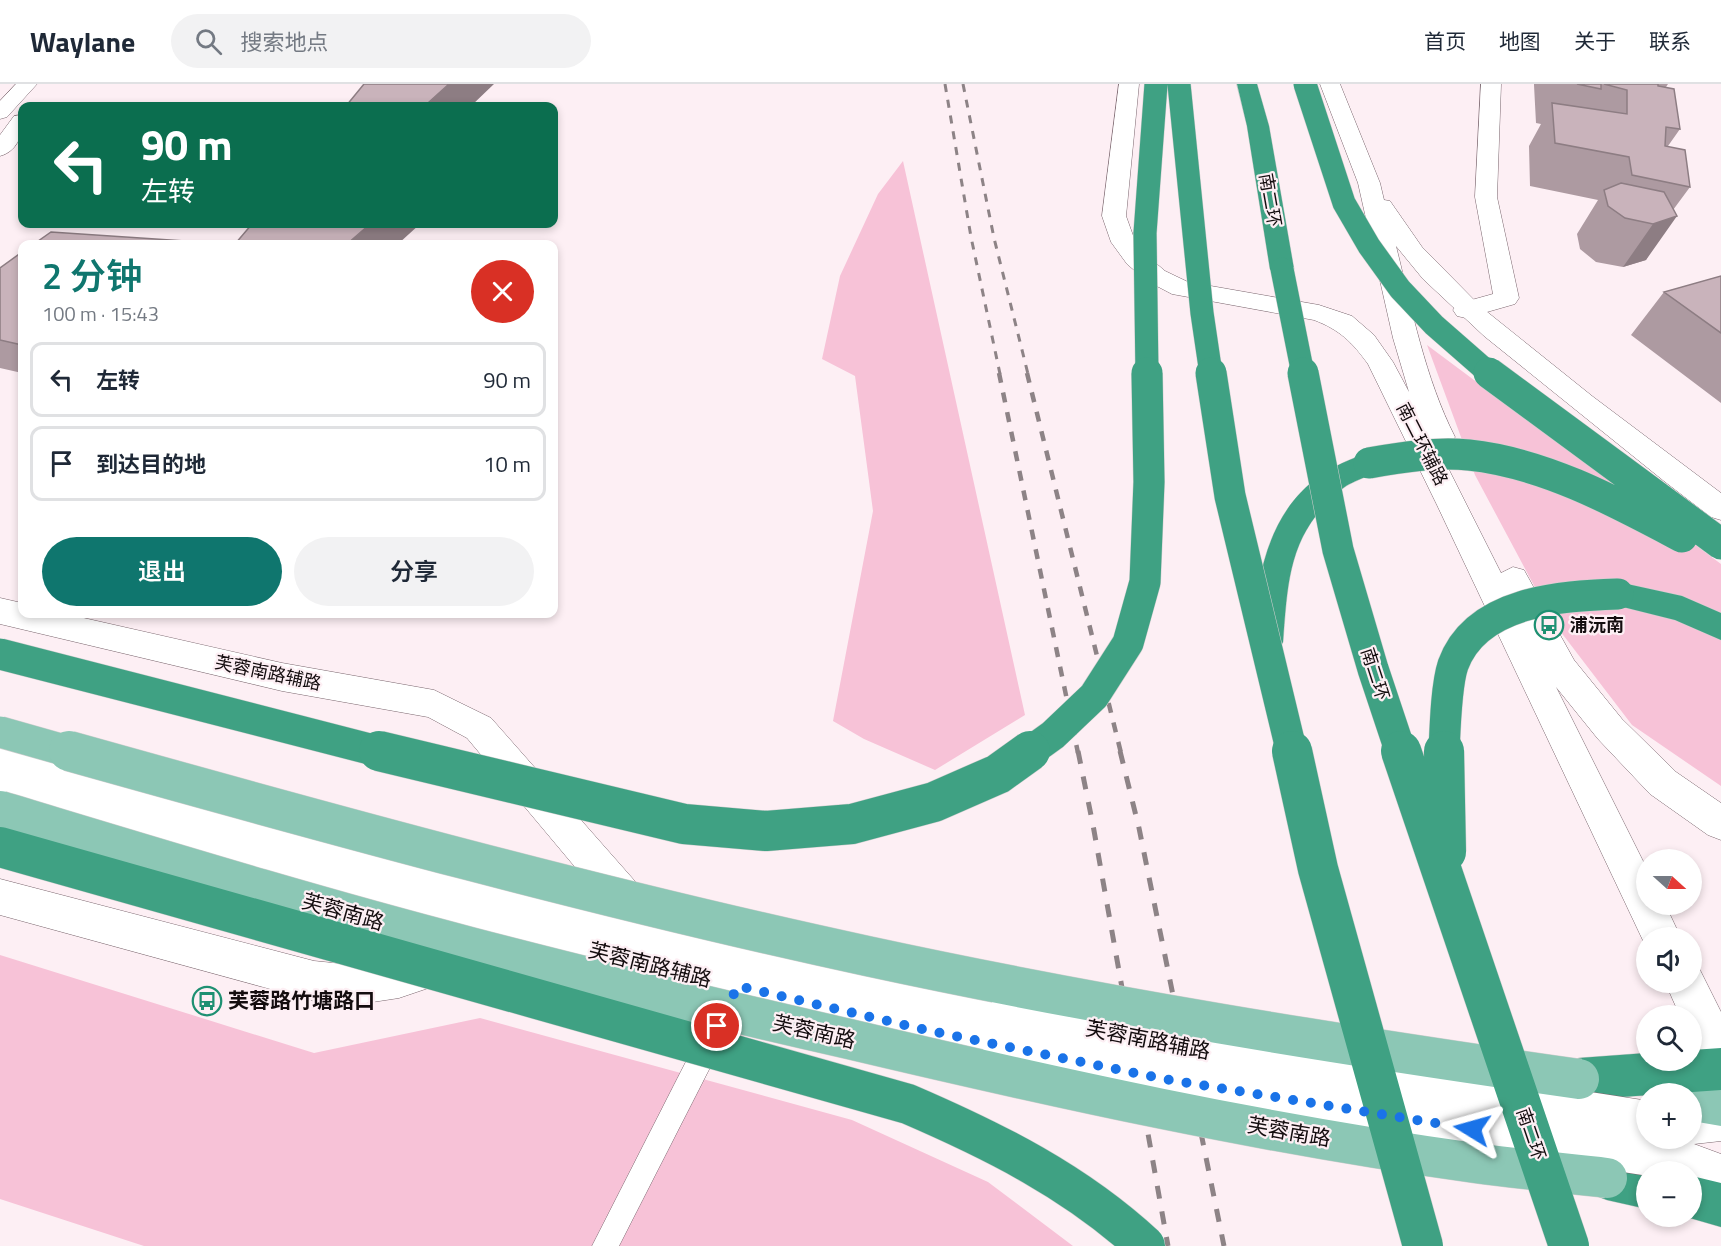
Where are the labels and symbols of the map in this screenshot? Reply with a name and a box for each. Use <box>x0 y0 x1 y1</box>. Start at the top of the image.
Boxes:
street label: 南二环 <box>1253 171 1288 229</box>
street label: 南二环辅路 <box>1390 398 1455 490</box>
bus stop icon: 浦沅南 <box>1533 609 1565 641</box>
place label: 浦沅南 <box>1570 611 1624 638</box>
street label: 南二环 <box>1354 644 1397 704</box>
street label: 芙蓉南路辅路 <box>212 648 324 697</box>
north arrow <box>1636 849 1702 915</box>
street label: 芙蓉南路 <box>298 884 388 938</box>
street label: 芙蓉南路辅路 <box>585 933 715 995</box>
place label: 芙蓉路竹塘路口 <box>228 984 375 1016</box>
bus stop icon: 芙蓉路竹塘路口 <box>191 985 223 1017</box>
pin <box>691 1000 742 1051</box>
street label: 芙蓉南路 <box>770 1006 859 1056</box>
street label: 芙蓉南路辅路 <box>1083 1011 1213 1067</box>
position arrow <box>1440 1097 1504 1161</box>
street label: 南二环 <box>1510 1104 1553 1164</box>
street label: 芙蓉南路 <box>1245 1108 1333 1154</box>

